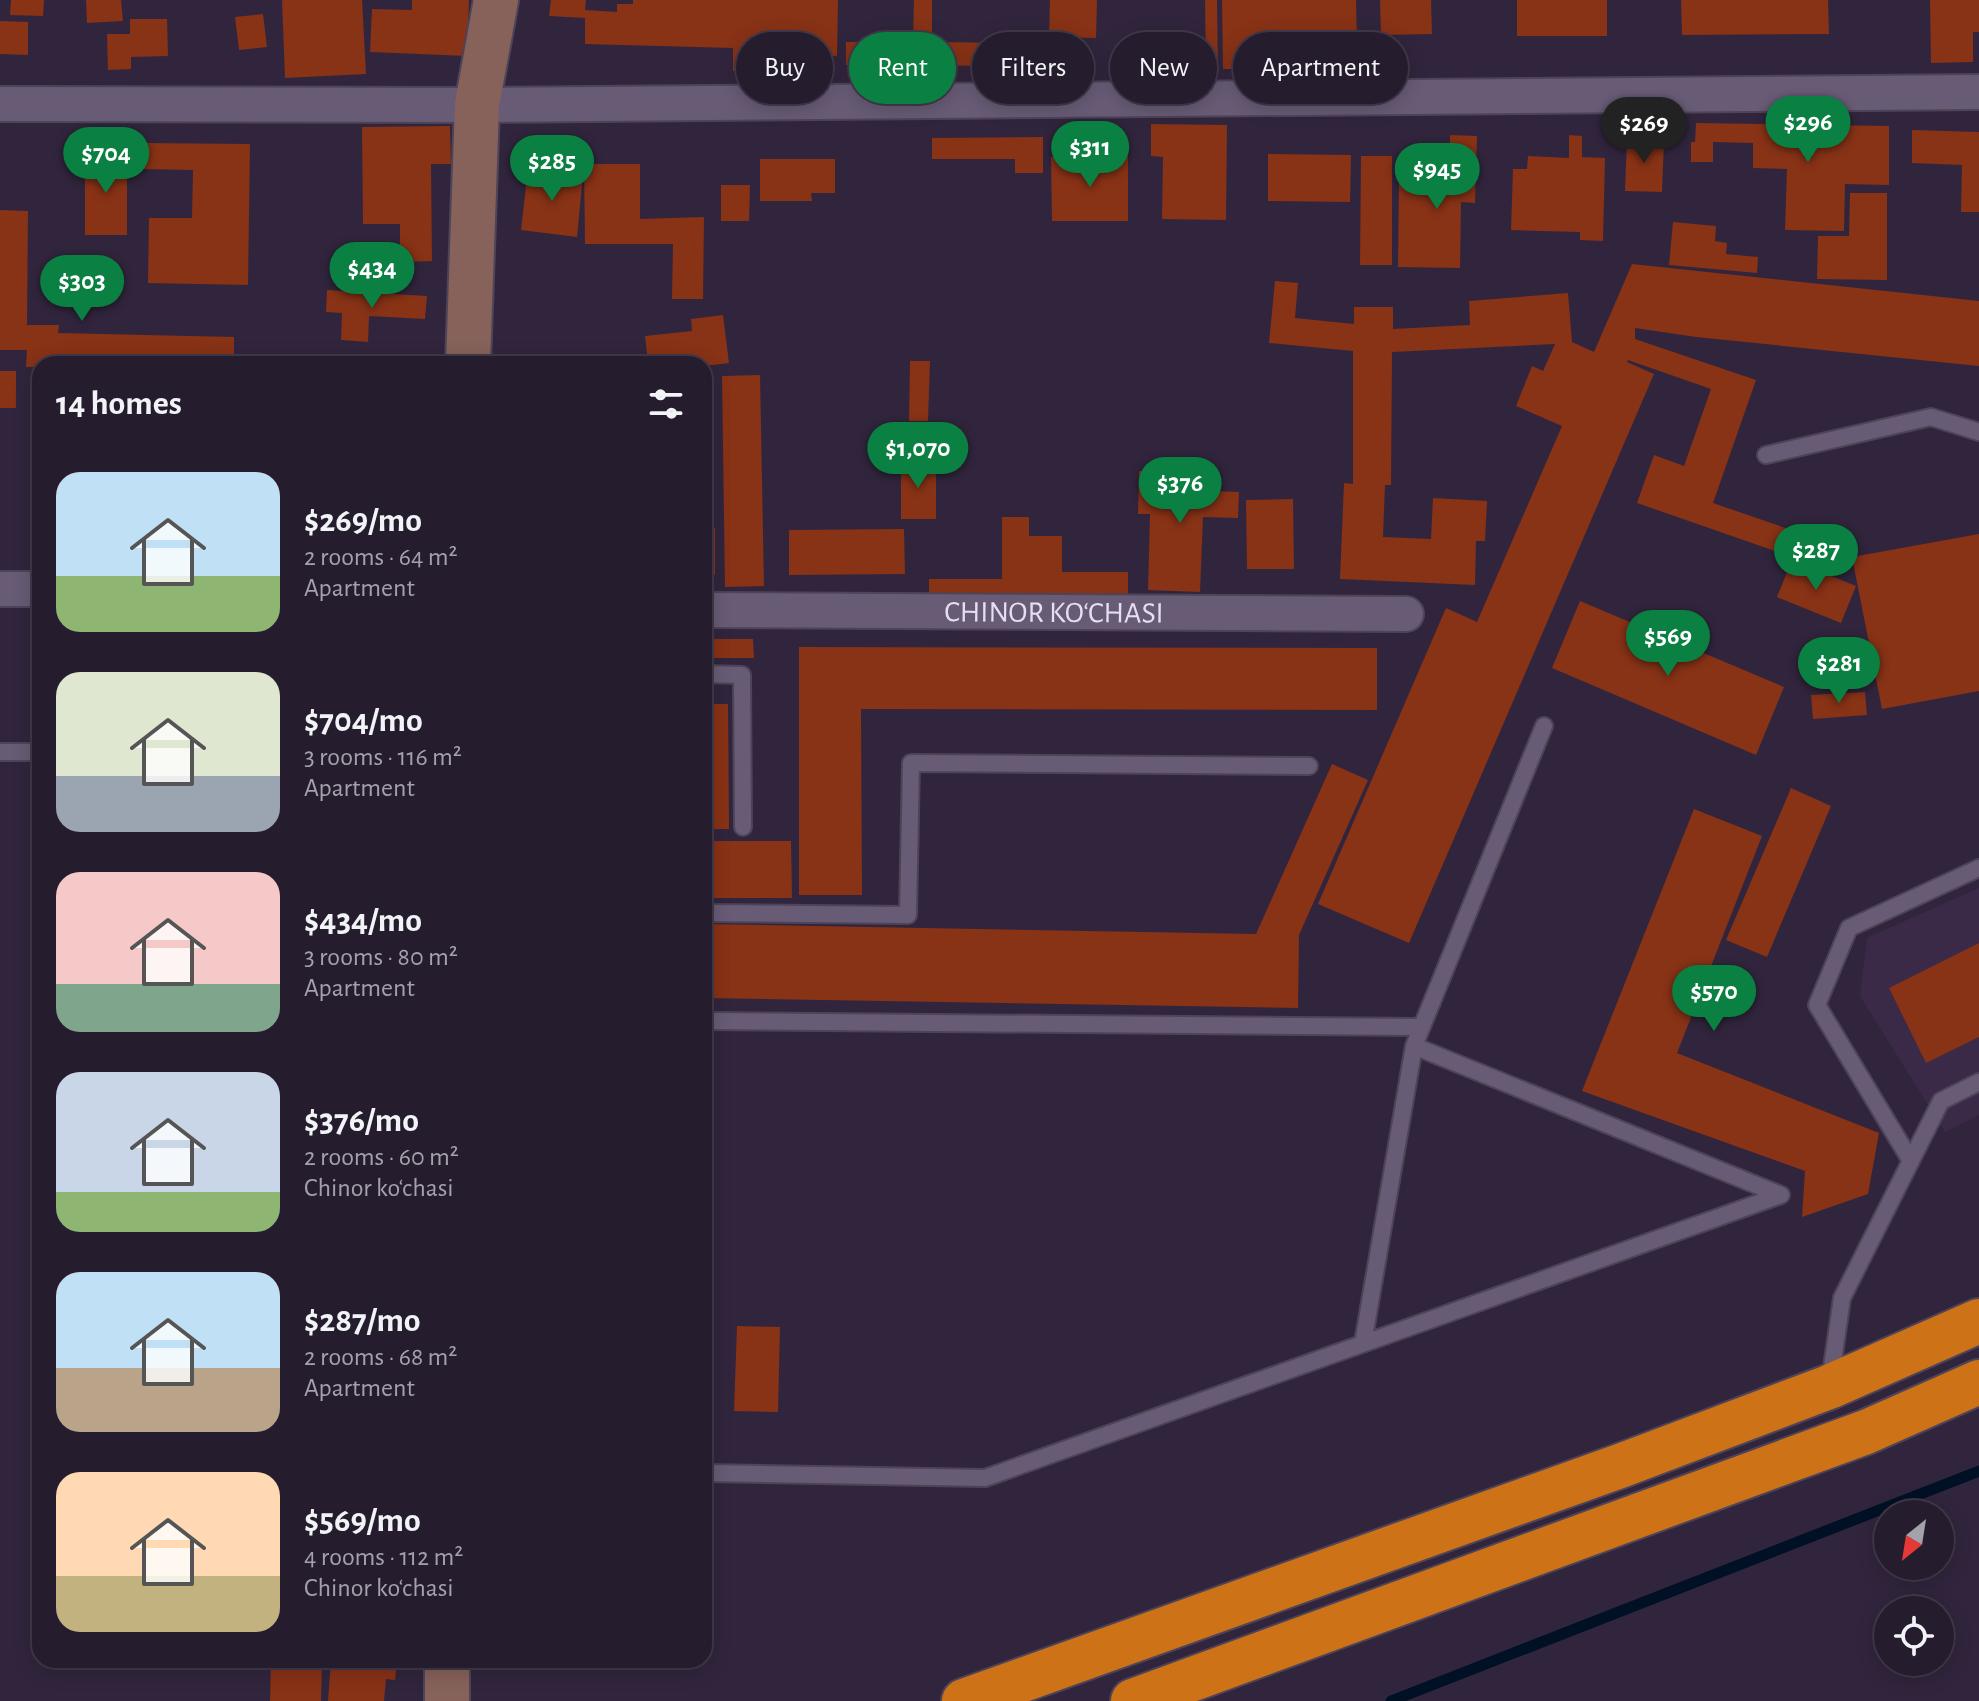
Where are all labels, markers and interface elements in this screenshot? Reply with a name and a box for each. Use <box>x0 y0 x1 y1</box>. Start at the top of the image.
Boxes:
chip: Buy <box>736 32 833 104</box>
chip: Rent <box>849 32 956 104</box>
chip: Filters <box>972 32 1094 104</box>
chip: New <box>1110 32 1217 104</box>
chip: Apartment <box>1233 32 1408 104</box>
pin: $296 <box>1761 96 1855 164</box>
pin: $269 <box>1597 97 1691 165</box>
text: $296 <box>1783 109 1833 135</box>
text: $269 <box>1619 110 1669 136</box>
pin: $311 <box>1043 121 1137 189</box>
pin: $704 <box>59 127 153 195</box>
text: $311 <box>1069 134 1111 160</box>
pin: $285 <box>505 135 599 203</box>
text: $704 <box>81 140 131 166</box>
pin: $945 <box>1390 143 1484 211</box>
text: $285 <box>528 148 576 174</box>
text: $945 <box>1413 156 1461 182</box>
pin: $434 <box>325 242 419 310</box>
pin: $303 <box>35 255 129 323</box>
text: $434 <box>347 255 397 281</box>
text: $303 <box>58 268 106 294</box>
icon: filters <box>644 382 688 426</box>
text: 14 homes <box>56 387 182 421</box>
pin: $1,070 <box>853 422 983 490</box>
text: $1,070 <box>885 435 951 461</box>
pin: $376 <box>1133 457 1227 525</box>
text: $376 <box>1157 470 1203 496</box>
icon: home <box>120 504 216 600</box>
text: $269/mo <box>304 504 422 538</box>
pin: $287 <box>1769 524 1863 592</box>
text: $287 <box>1792 537 1840 563</box>
text: 2 rooms · 64 m² <box>304 544 458 570</box>
text: Apartment <box>304 575 415 601</box>
street label: CHINOR KO‘CHASI <box>944 597 1164 629</box>
pin: $569 <box>1621 610 1715 678</box>
text: $569 <box>1644 623 1692 649</box>
pin: $281 <box>1792 637 1886 705</box>
text: $281 <box>1816 650 1862 676</box>
icon: home <box>120 704 216 800</box>
text: $704/mo <box>304 704 423 738</box>
text: 3 rooms · 116 m² <box>304 744 462 770</box>
text: Apartment <box>304 775 415 801</box>
icon: home <box>120 904 216 1000</box>
text: $434/mo <box>304 904 422 938</box>
text: 3 rooms · 80 m² <box>304 944 458 970</box>
pin: $570 <box>1667 965 1761 1033</box>
text: Apartment <box>304 975 415 1001</box>
text: $570 <box>1690 978 1738 1004</box>
icon: home <box>120 1104 216 1200</box>
text: $376/mo <box>304 1104 419 1138</box>
text: 2 rooms · 60 m² <box>304 1144 459 1170</box>
text: Chinor ko‘chasi <box>304 1175 454 1201</box>
icon: home <box>120 1304 216 1400</box>
text: $287/mo <box>304 1304 421 1338</box>
text: 2 rooms · 68 m² <box>304 1344 457 1370</box>
text: Apartment <box>304 1375 415 1401</box>
north arrow <box>1874 1500 1954 1580</box>
map controls <box>1874 1500 1954 1676</box>
icon: home <box>120 1504 216 1600</box>
text: $569/mo <box>304 1504 421 1538</box>
text: 4 rooms · 112 m² <box>304 1544 463 1570</box>
text: Chinor ko‘chasi <box>304 1575 454 1601</box>
button: locate <box>1874 1596 1954 1676</box>

